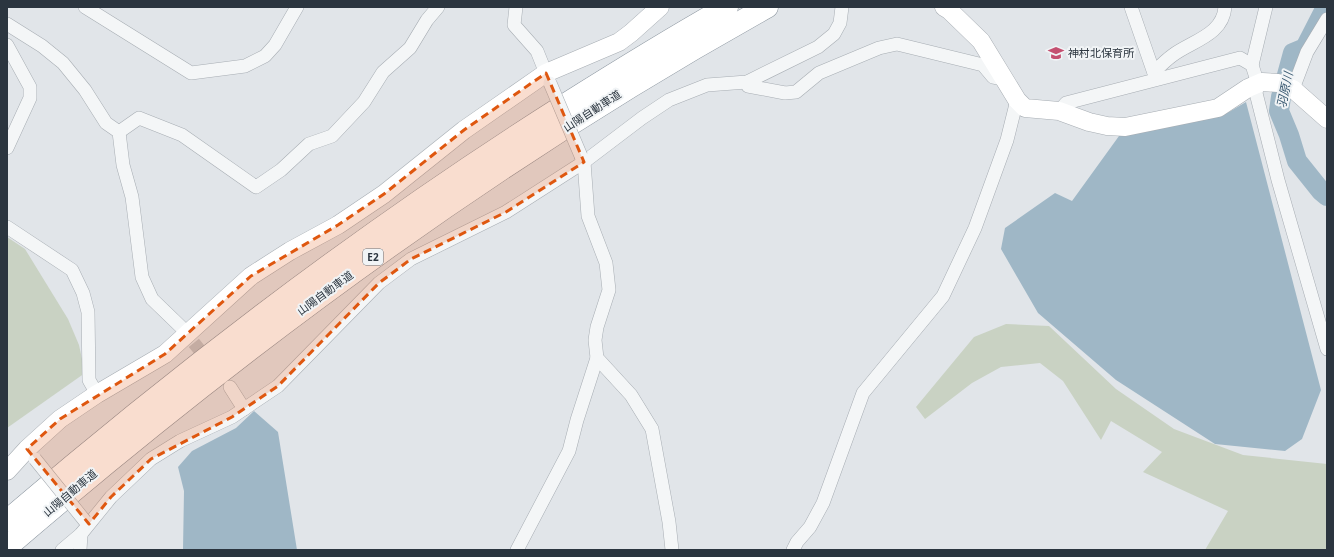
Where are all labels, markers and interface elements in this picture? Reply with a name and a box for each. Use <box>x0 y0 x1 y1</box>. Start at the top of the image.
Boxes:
school or university icon: 神村北保育所 <box>1047 44 1065 62</box>
place label: 神村北保育所 <box>1068 45 1135 60</box>
water label: 羽原川 <box>1272 69 1297 109</box>
street label: 山陽自動車道 <box>560 86 623 135</box>
road number: E2 <box>363 249 383 265</box>
street label: 山陽自動車道 <box>294 267 356 318</box>
street label: 山陽自動車道 <box>40 466 100 520</box>

